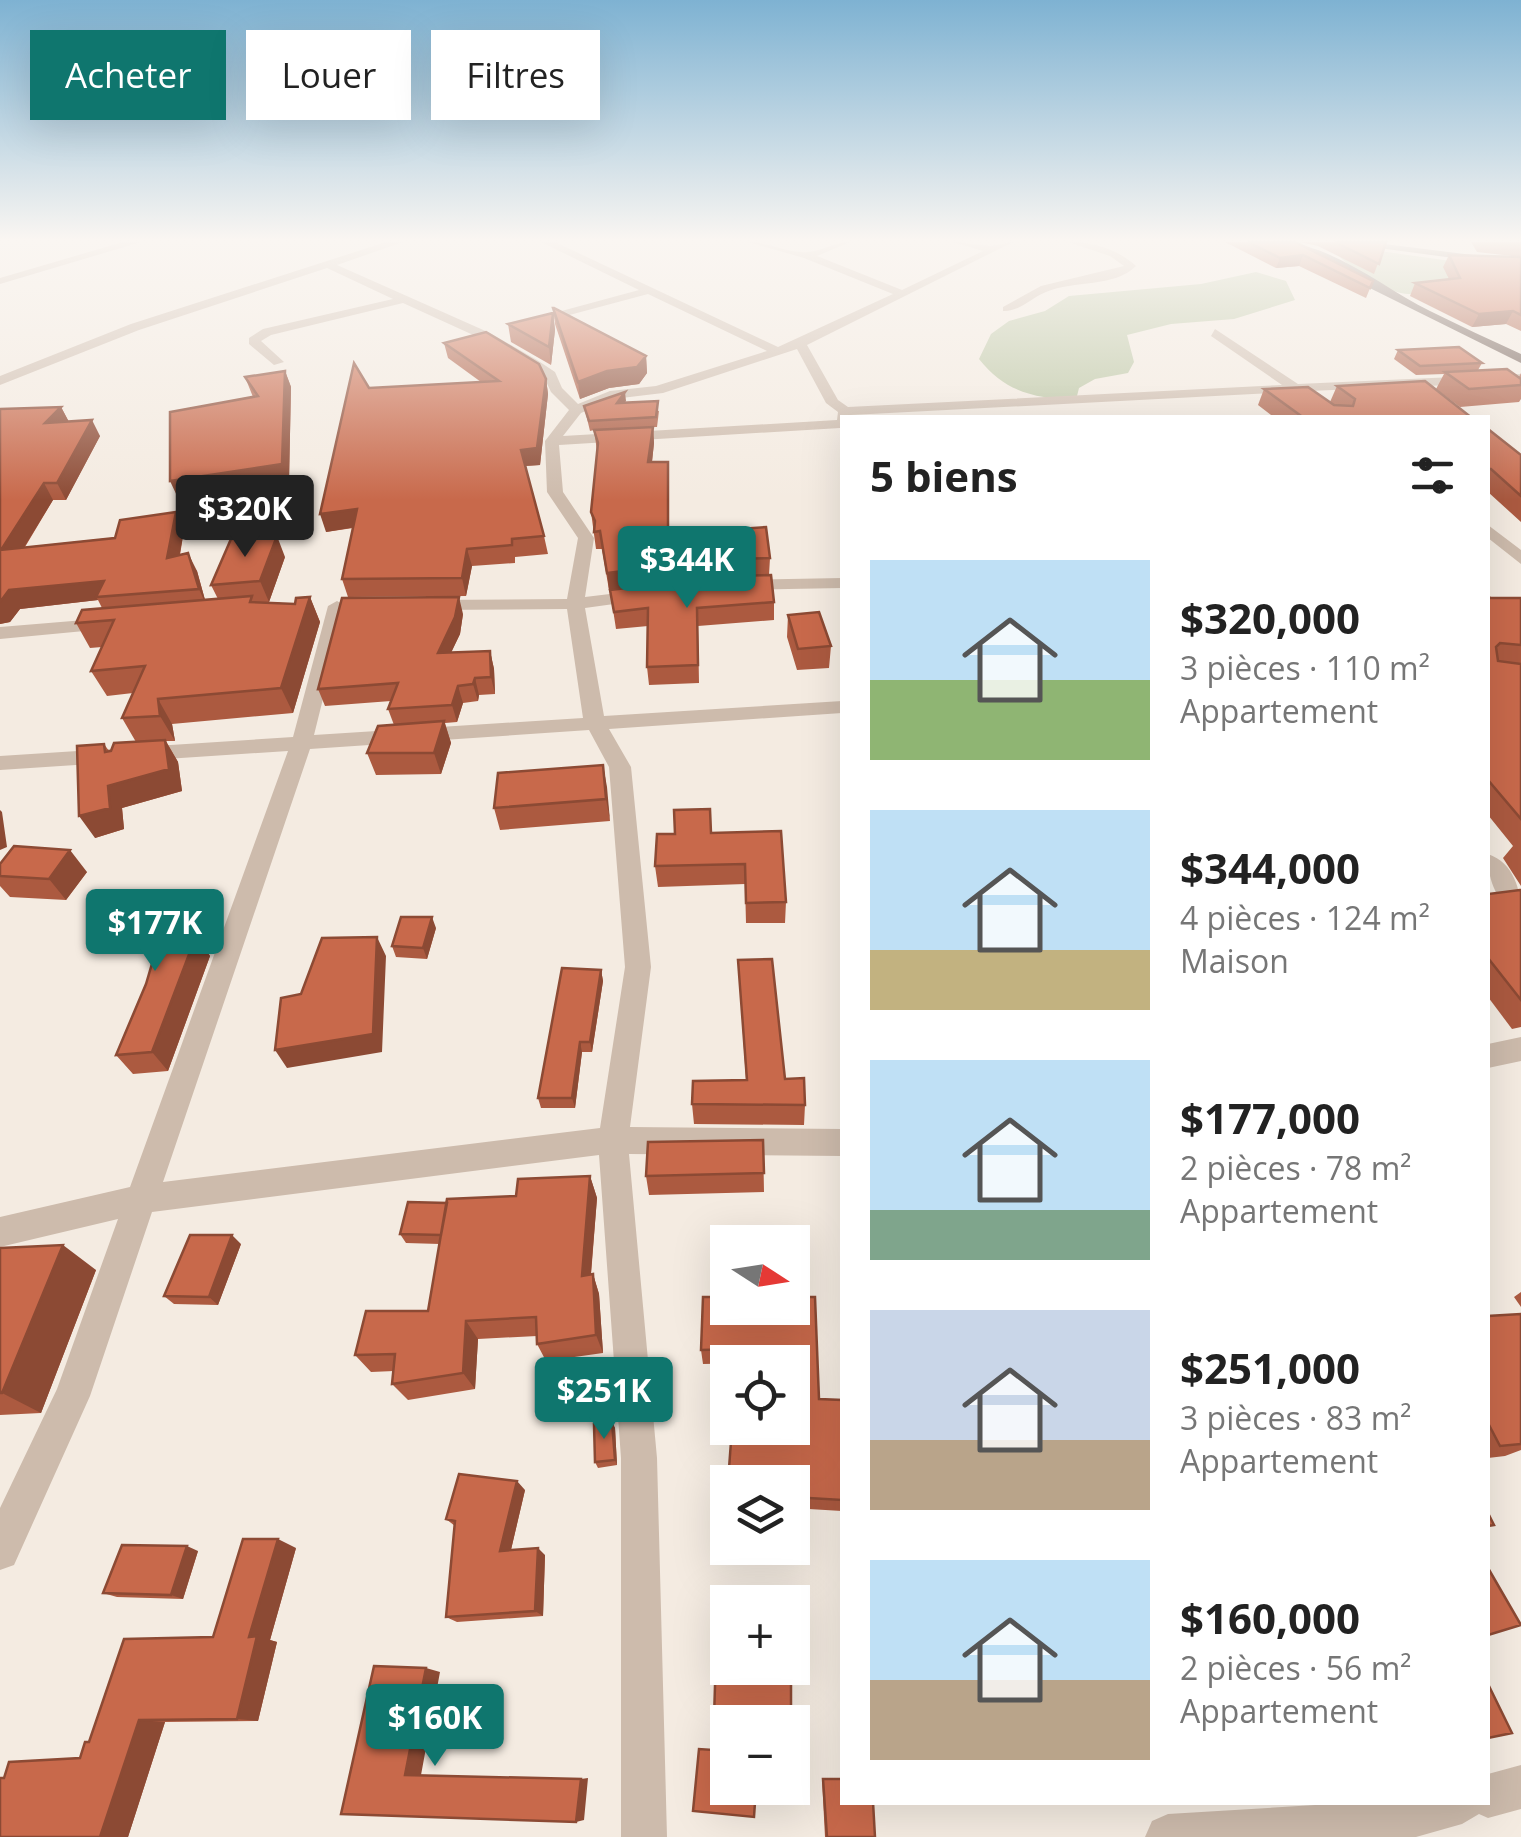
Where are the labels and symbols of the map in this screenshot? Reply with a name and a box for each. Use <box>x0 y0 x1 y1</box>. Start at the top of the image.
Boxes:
pin: $320K <box>175 475 315 560</box>
pin: $344K <box>617 526 757 611</box>
pin: $177K <box>85 889 225 974</box>
north arrow <box>710 1225 810 1325</box>
pin: $251K <box>534 1357 674 1442</box>
pin: $160K <box>365 1684 505 1769</box>

